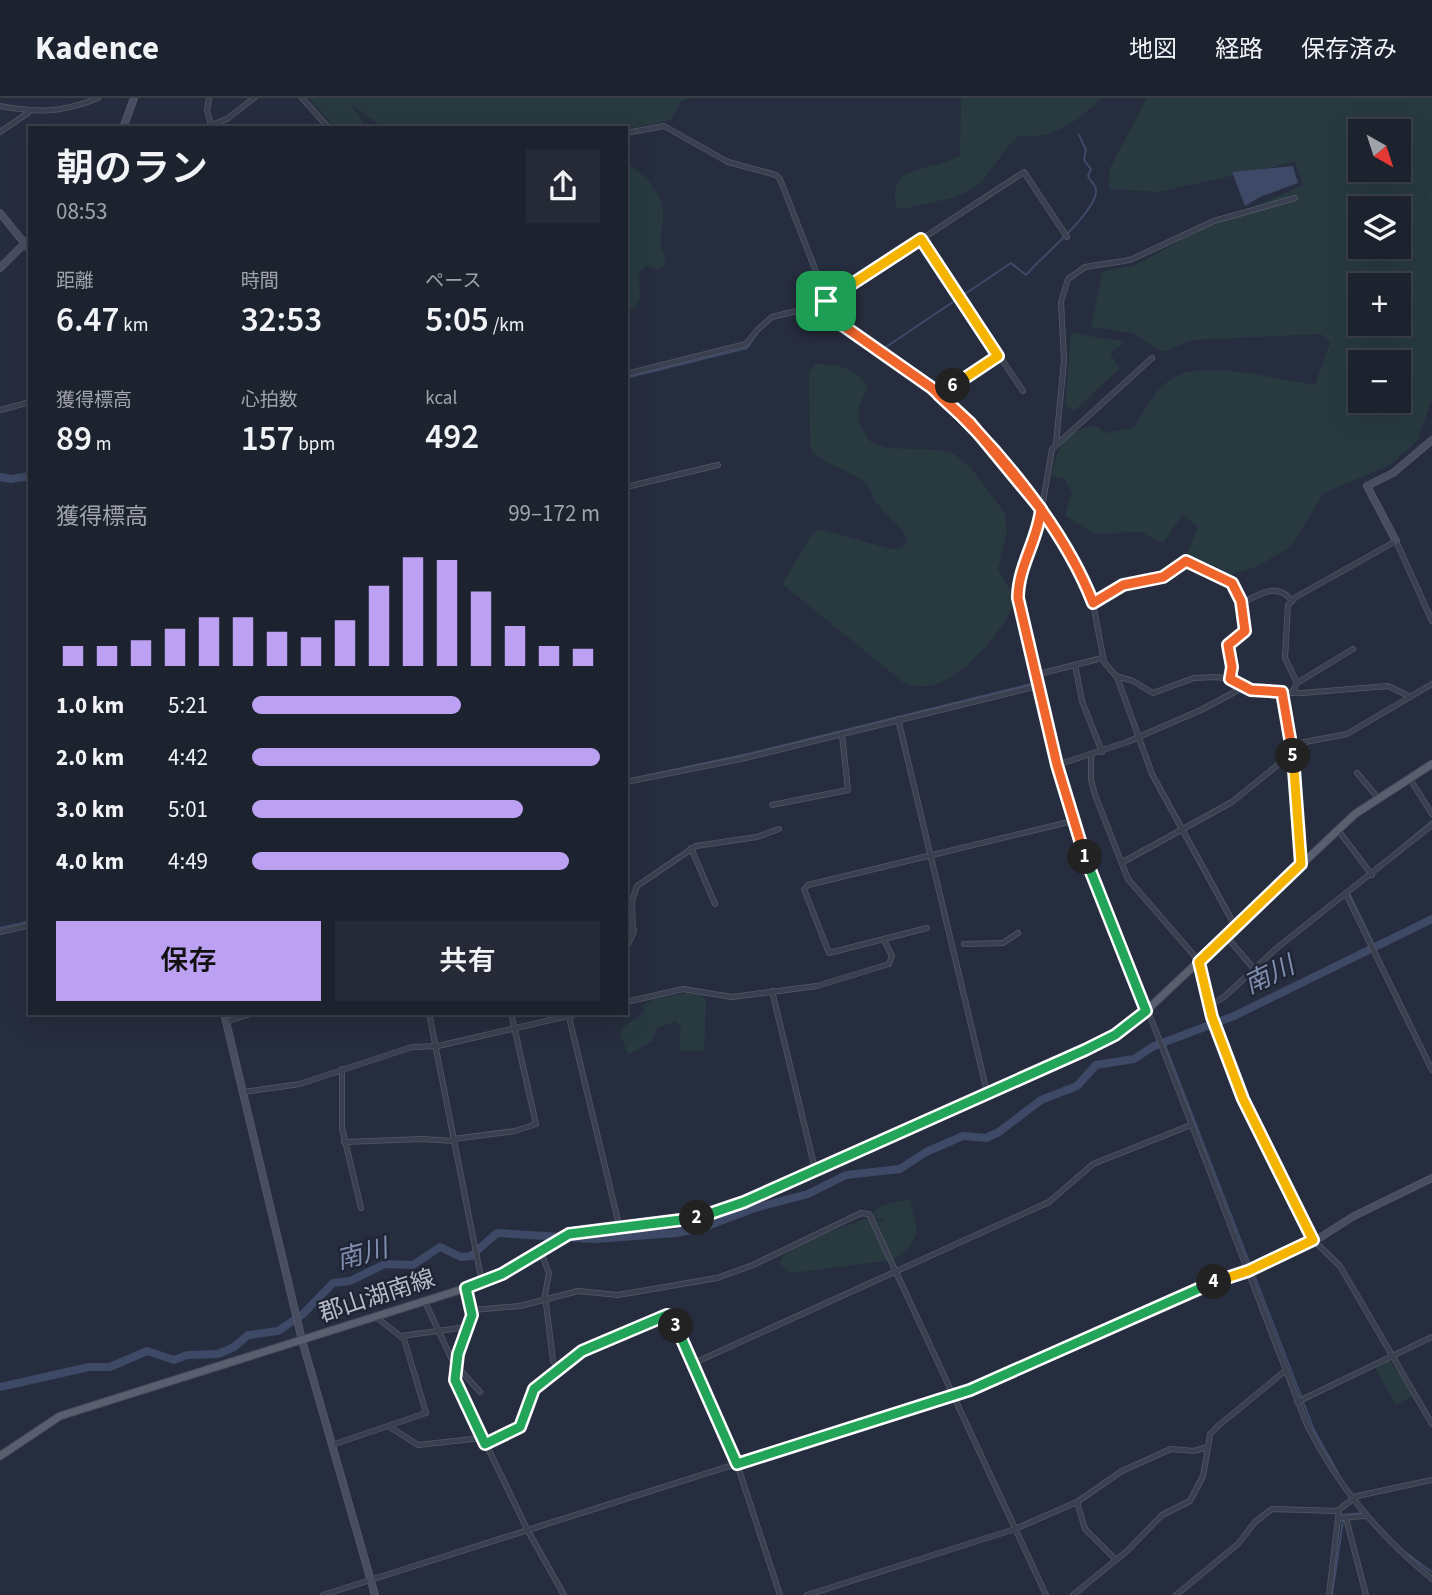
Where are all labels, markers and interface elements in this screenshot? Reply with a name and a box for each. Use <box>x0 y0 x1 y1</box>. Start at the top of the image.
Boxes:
text: Kadence <box>35 25 159 72</box>
text: 地図 <box>1129 32 1177 67</box>
text: 経路 <box>1215 32 1263 67</box>
text: 保存済み <box>1301 32 1397 67</box>
north arrow <box>1348 119 1410 182</box>
map controls <box>1348 119 1411 413</box>
text: 朝のラン <box>56 142 208 196</box>
button: share <box>526 149 600 223</box>
text: 08:53 <box>56 195 107 228</box>
button: layers <box>1348 196 1411 259</box>
text: 距離 <box>56 268 94 295</box>
text: 時間 <box>241 268 279 295</box>
text: ペース <box>425 268 481 295</box>
pin <box>796 271 856 331</box>
button: + <box>1348 273 1411 336</box>
icon: arrive <box>807 282 845 320</box>
text: 6.47 <box>56 295 120 345</box>
text: 32:53 <box>241 295 322 345</box>
text: 5:05 <box>425 295 489 345</box>
text: km <box>120 312 148 339</box>
text: /km <box>489 312 524 339</box>
button: − <box>1348 350 1411 413</box>
pin: 6 <box>936 368 970 404</box>
text: 6 <box>947 372 958 399</box>
text: kcal <box>425 385 457 412</box>
text: 獲得標高 <box>56 387 132 414</box>
text: 心拍数 <box>241 387 298 414</box>
text: 492 <box>425 412 479 462</box>
text: 89 <box>56 414 92 464</box>
text: 157 <box>241 414 295 464</box>
text: m <box>92 431 111 458</box>
text: bpm <box>295 431 335 458</box>
text: 99–172 m <box>508 497 600 530</box>
text: 獲得標高 <box>56 500 148 533</box>
text: 1.0 km <box>56 689 124 722</box>
text: 5:21 <box>168 689 208 722</box>
pin: 5 <box>1276 738 1310 774</box>
text: 2.0 km <box>56 741 124 774</box>
text: 4:42 <box>168 741 208 774</box>
text: 5 <box>1287 742 1298 769</box>
text: 3.0 km <box>56 793 124 826</box>
text: 5:01 <box>168 793 208 826</box>
pin: 1 <box>1068 840 1102 874</box>
text: 1 <box>1079 843 1090 870</box>
text: 4.0 km <box>56 845 124 878</box>
text: 4:49 <box>168 845 208 878</box>
button: 保存 <box>56 921 321 1001</box>
button: 共有 <box>335 921 600 1001</box>
water label: 南川 <box>1238 946 1303 1003</box>
pin: 2 <box>680 1200 714 1236</box>
text: 2 <box>691 1204 702 1231</box>
water label: 南川 <box>332 1229 395 1279</box>
street label: 郡山湖南線 <box>315 1261 439 1331</box>
pin: 4 <box>1196 1264 1232 1300</box>
text: 4 <box>1208 1268 1219 1295</box>
pin: 3 <box>658 1308 694 1344</box>
text: 3 <box>670 1312 681 1339</box>

